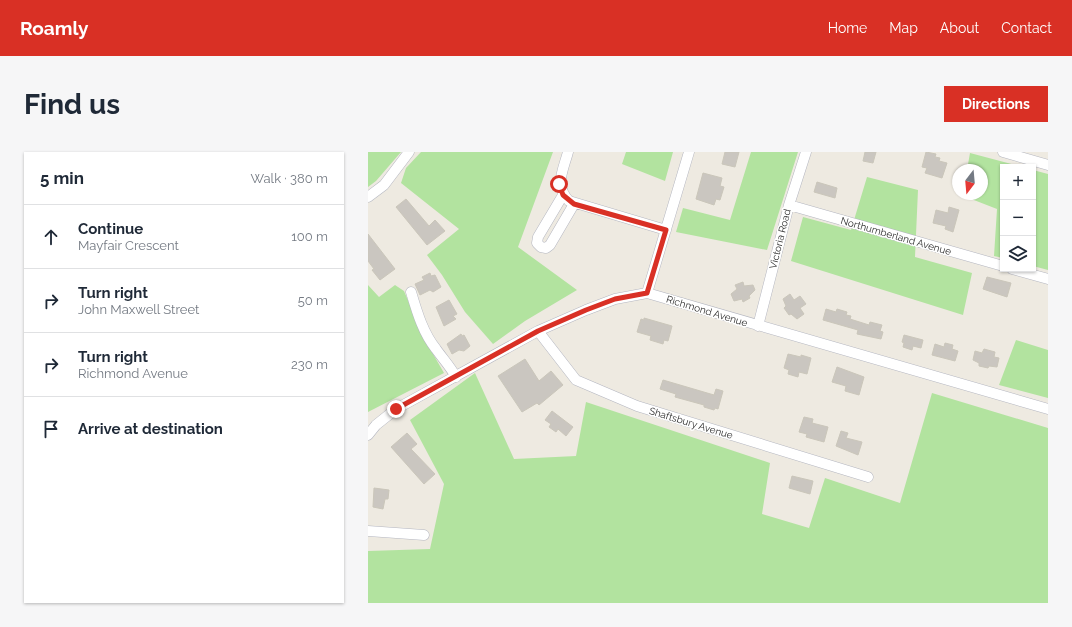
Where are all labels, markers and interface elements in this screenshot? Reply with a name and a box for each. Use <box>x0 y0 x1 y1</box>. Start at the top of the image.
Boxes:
text: Roamly <box>20 17 88 39</box>
text: Home <box>828 20 867 36</box>
text: Map <box>889 20 918 36</box>
text: About <box>940 20 979 36</box>
text: Contact <box>1001 20 1052 36</box>
button: Directions <box>944 86 1048 122</box>
text: Find us <box>24 88 120 121</box>
north arrow <box>952 164 988 200</box>
map controls <box>1000 164 1036 272</box>
button: + <box>1000 164 1036 200</box>
text: 5 min <box>40 168 84 188</box>
text: Walk · 380 m <box>251 171 328 186</box>
route start <box>550 175 568 193</box>
button: − <box>1000 200 1036 236</box>
street label: Victoria Road <box>767 208 793 270</box>
street label: Northumberland Avenue <box>839 215 953 257</box>
text: Continue <box>78 220 143 238</box>
icon: ahead <box>40 226 62 248</box>
text: 100 m <box>291 229 328 244</box>
button: layers <box>1000 236 1036 272</box>
text: Mayfair Crescent <box>78 238 179 253</box>
text: Turn right <box>78 284 148 302</box>
icon: right <box>40 290 62 312</box>
text: 50 m <box>298 293 328 308</box>
street label: Richmond Avenue <box>665 293 749 329</box>
text: John Maxwell Street <box>78 302 199 317</box>
text: Turn right <box>78 348 148 366</box>
icon: right <box>40 354 62 376</box>
text: 230 m <box>291 357 328 372</box>
text: Richmond Avenue <box>78 366 188 381</box>
route end <box>387 400 405 418</box>
street label: Shaftsbury Avenue <box>648 405 734 441</box>
icon: arrive <box>40 418 62 440</box>
text: Arrive at destination <box>78 420 223 438</box>

